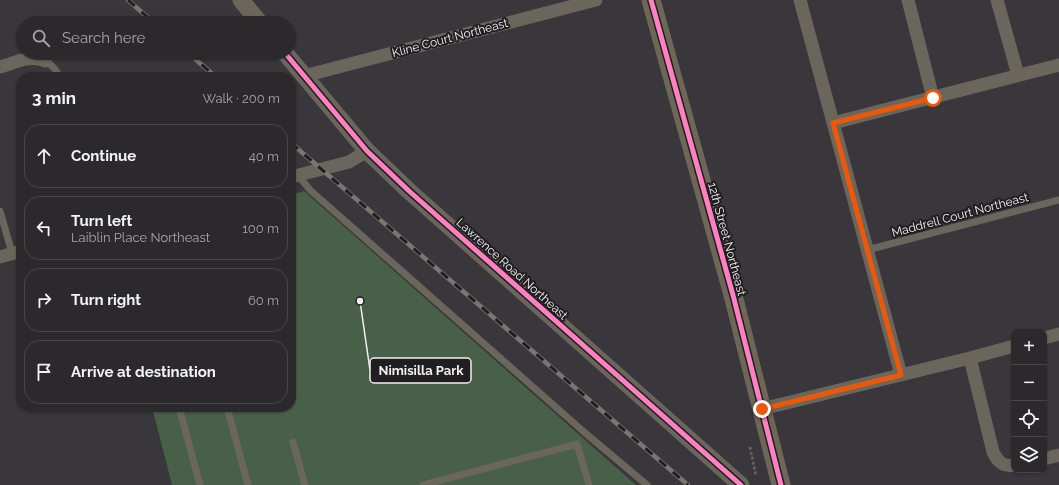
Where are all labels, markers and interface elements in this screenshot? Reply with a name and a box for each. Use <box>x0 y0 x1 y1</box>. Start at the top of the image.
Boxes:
search box <box>16 16 296 60</box>
street label: Kline Court Northeast <box>391 16 509 60</box>
icon: search <box>30 27 52 49</box>
text: Search here <box>62 29 145 47</box>
text: 3 min <box>32 88 76 108</box>
route start <box>924 89 942 107</box>
text: Walk · 200 m <box>203 91 280 106</box>
icon: ahead <box>33 145 55 167</box>
text: Continue <box>71 147 136 165</box>
text: 40 m <box>249 149 279 164</box>
street label: 12th Street Northeast <box>705 181 749 297</box>
street label: Maddrell Court Northeast <box>890 190 1030 240</box>
text: Turn left <box>71 212 132 230</box>
street label: Lawrence Road Northeast <box>454 215 570 323</box>
icon: left <box>33 217 55 239</box>
text: 100 m <box>242 221 279 236</box>
text: Laiblin Place Northeast <box>71 230 210 245</box>
icon: right <box>33 289 55 311</box>
text: Turn right <box>71 291 141 309</box>
text: 60 m <box>248 293 279 308</box>
map controls <box>1011 329 1047 473</box>
button: + <box>1011 329 1047 365</box>
callout: Nimisilla Park <box>370 358 471 383</box>
icon: arrive <box>33 361 55 383</box>
text: Arrive at destination <box>71 363 216 381</box>
text: Nimisilla Park <box>379 363 464 378</box>
button: − <box>1011 365 1047 401</box>
route end <box>753 400 771 418</box>
button: locate <box>1011 401 1047 437</box>
button: layers <box>1011 437 1047 473</box>

